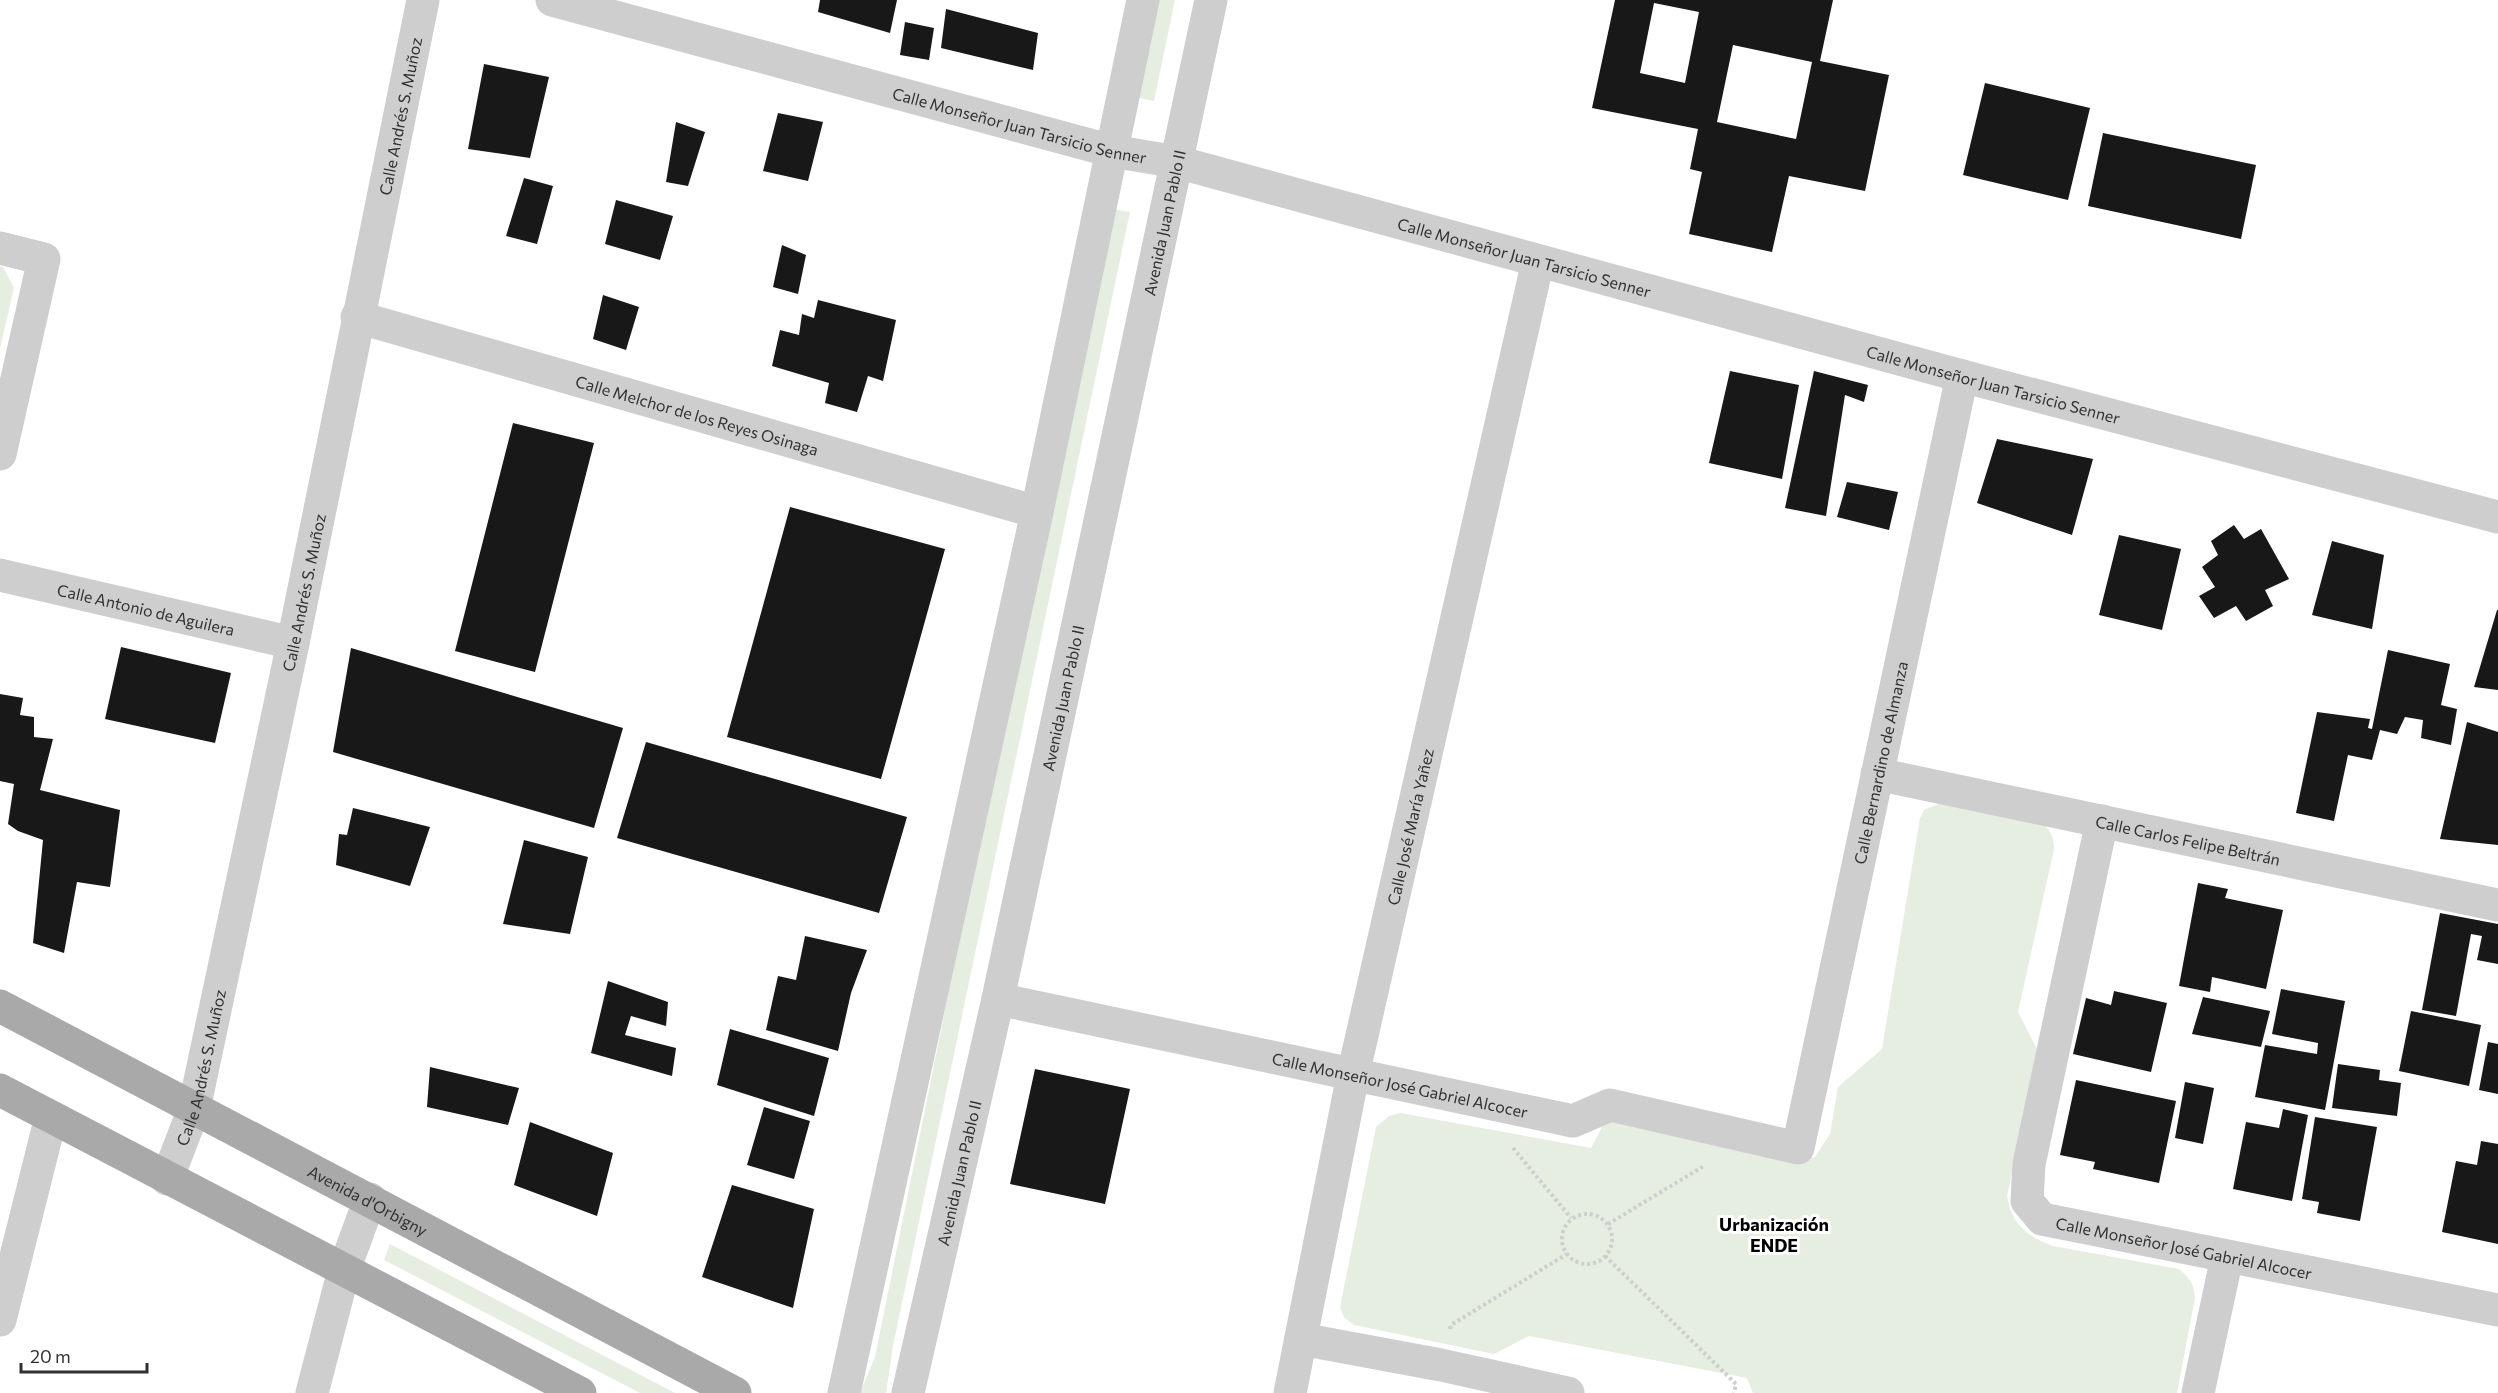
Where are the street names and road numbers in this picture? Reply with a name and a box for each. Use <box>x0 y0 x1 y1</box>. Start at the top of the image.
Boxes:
street label: Calle Andrés S. Muñoz <box>374 35 425 197</box>
street label: Calle Monseñor Juan Tarsicio Senner <box>890 83 1149 166</box>
street label: Avenida Juan Pablo II <box>1139 148 1188 297</box>
street label: Calle Monseñor Juan Tarsicio Senner <box>1396 213 1654 300</box>
street label: Calle Monseñor Juan Tarsicio Senner <box>1865 341 2123 427</box>
street label: Calle Melchor de los Reyes Osinaga <box>574 371 821 458</box>
street label: Calle Andrés S. Muñoz <box>278 512 328 673</box>
street label: Calle Antonio de Aguilera <box>56 579 237 639</box>
street label: Avenida Juan Pablo II <box>1037 623 1087 773</box>
street label: Calle Bernardino de Almanza <box>1849 659 1911 866</box>
street label: Calle José María Yañez <box>1382 746 1437 907</box>
street label: Calle Carlos Felipe Beltrán <box>2094 811 2282 868</box>
street label: Calle Andrés S. Muñoz <box>171 987 229 1148</box>
street label: Calle Monseñor José Gabriel Alcocer <box>1270 1048 1530 1121</box>
street label: Avenida Juan Pablo II <box>933 1098 984 1247</box>
street label: Avenida d'Orbigny <box>305 1161 431 1239</box>
street label: Calle Monseñor José Gabriel Alcocer <box>2054 1212 2314 1282</box>

